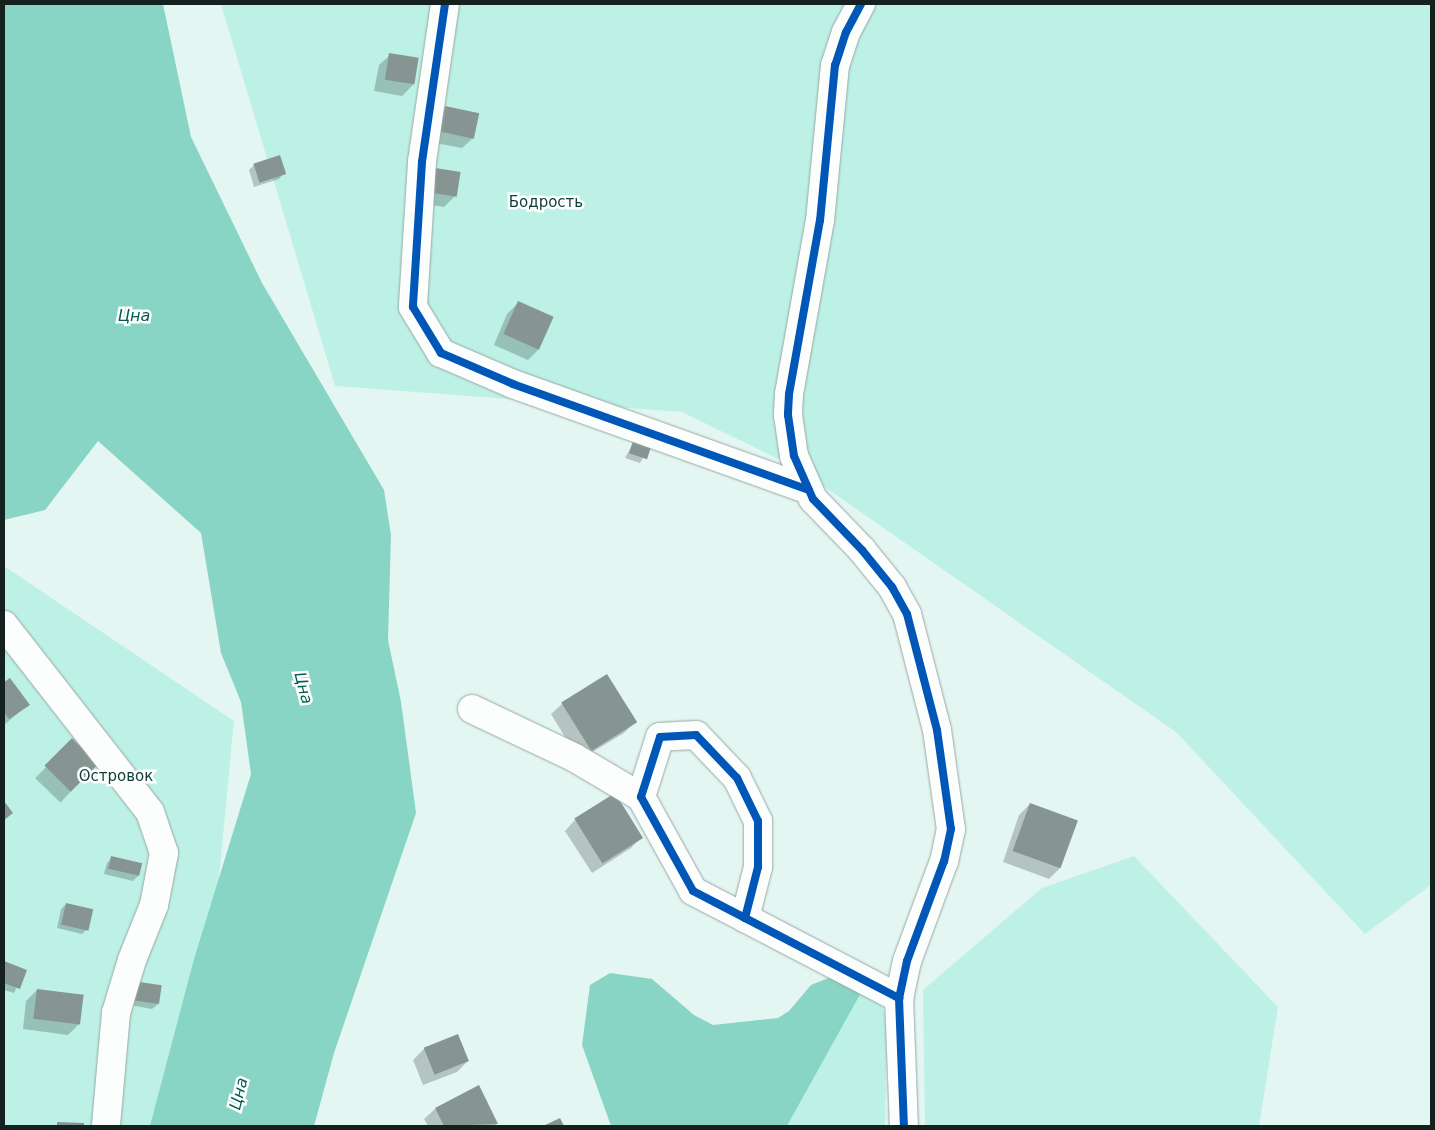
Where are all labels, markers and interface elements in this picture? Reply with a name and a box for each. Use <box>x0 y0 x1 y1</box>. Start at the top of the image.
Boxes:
park label: Бодрость <box>509 194 583 212</box>
water label: Цна <box>118 306 150 326</box>
water label: Цна <box>289 670 317 706</box>
park label: Островок <box>79 768 153 786</box>
water label: Цна <box>226 1076 252 1112</box>

